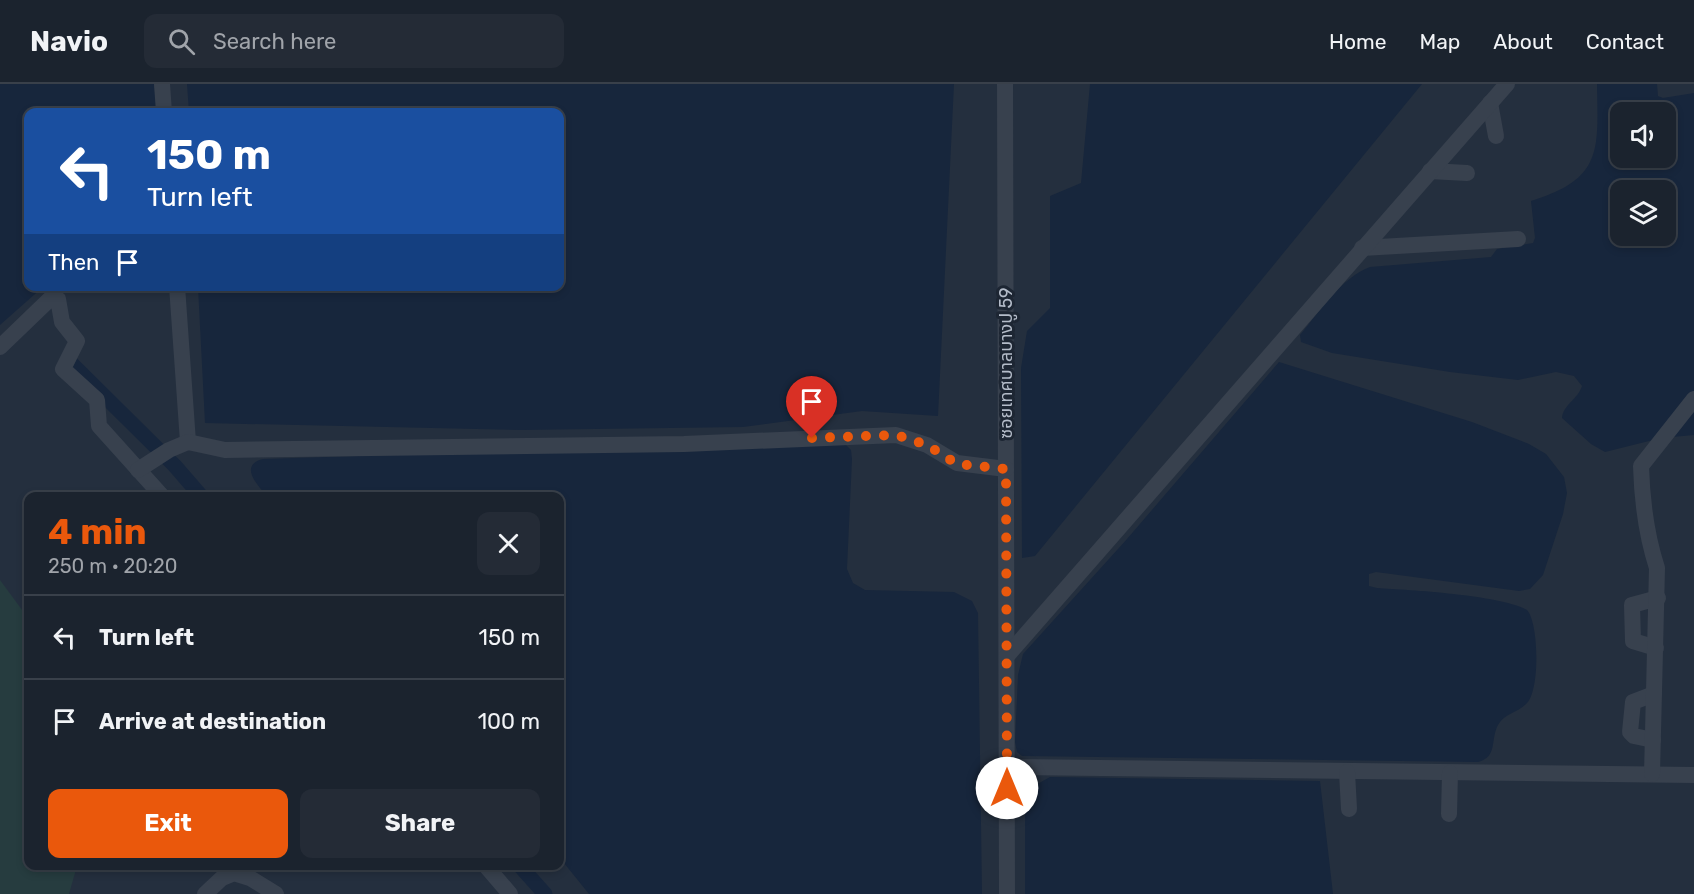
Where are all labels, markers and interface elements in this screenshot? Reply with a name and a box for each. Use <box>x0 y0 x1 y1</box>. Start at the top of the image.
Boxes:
search box <box>144 14 564 68</box>
text: Navio <box>30 25 108 58</box>
icon: search <box>165 25 198 58</box>
text: Search here <box>213 28 336 55</box>
text: Home <box>1329 29 1386 54</box>
text: Map <box>1419 29 1460 54</box>
text: About <box>1493 29 1553 54</box>
text: Contact <box>1586 29 1664 54</box>
map controls <box>1610 102 1676 246</box>
button: sound <box>1610 102 1676 168</box>
text: 150 m <box>147 130 271 180</box>
icon: left <box>48 132 126 210</box>
button: layers <box>1610 180 1676 246</box>
text: Turn left <box>147 181 252 213</box>
icon: arrive <box>111 246 144 279</box>
text: Then <box>48 249 99 276</box>
street label: ซอยเทศบาลบางปู 59 <box>995 287 1018 439</box>
pin <box>786 376 837 438</box>
icon: arrive <box>795 385 828 418</box>
text: 4 min <box>48 510 147 553</box>
button: close <box>477 512 540 575</box>
text: 250 m · 20:20 <box>48 554 177 578</box>
icon: left <box>48 621 81 654</box>
text: Turn left <box>99 624 194 651</box>
text: 150 m <box>479 624 540 651</box>
icon: arrive <box>48 705 81 738</box>
text: Arrive at destination <box>99 708 326 735</box>
text: 100 m <box>478 708 540 735</box>
position arrow <box>975 756 1039 820</box>
button: Exit <box>48 789 288 858</box>
button: Share <box>300 789 540 858</box>

